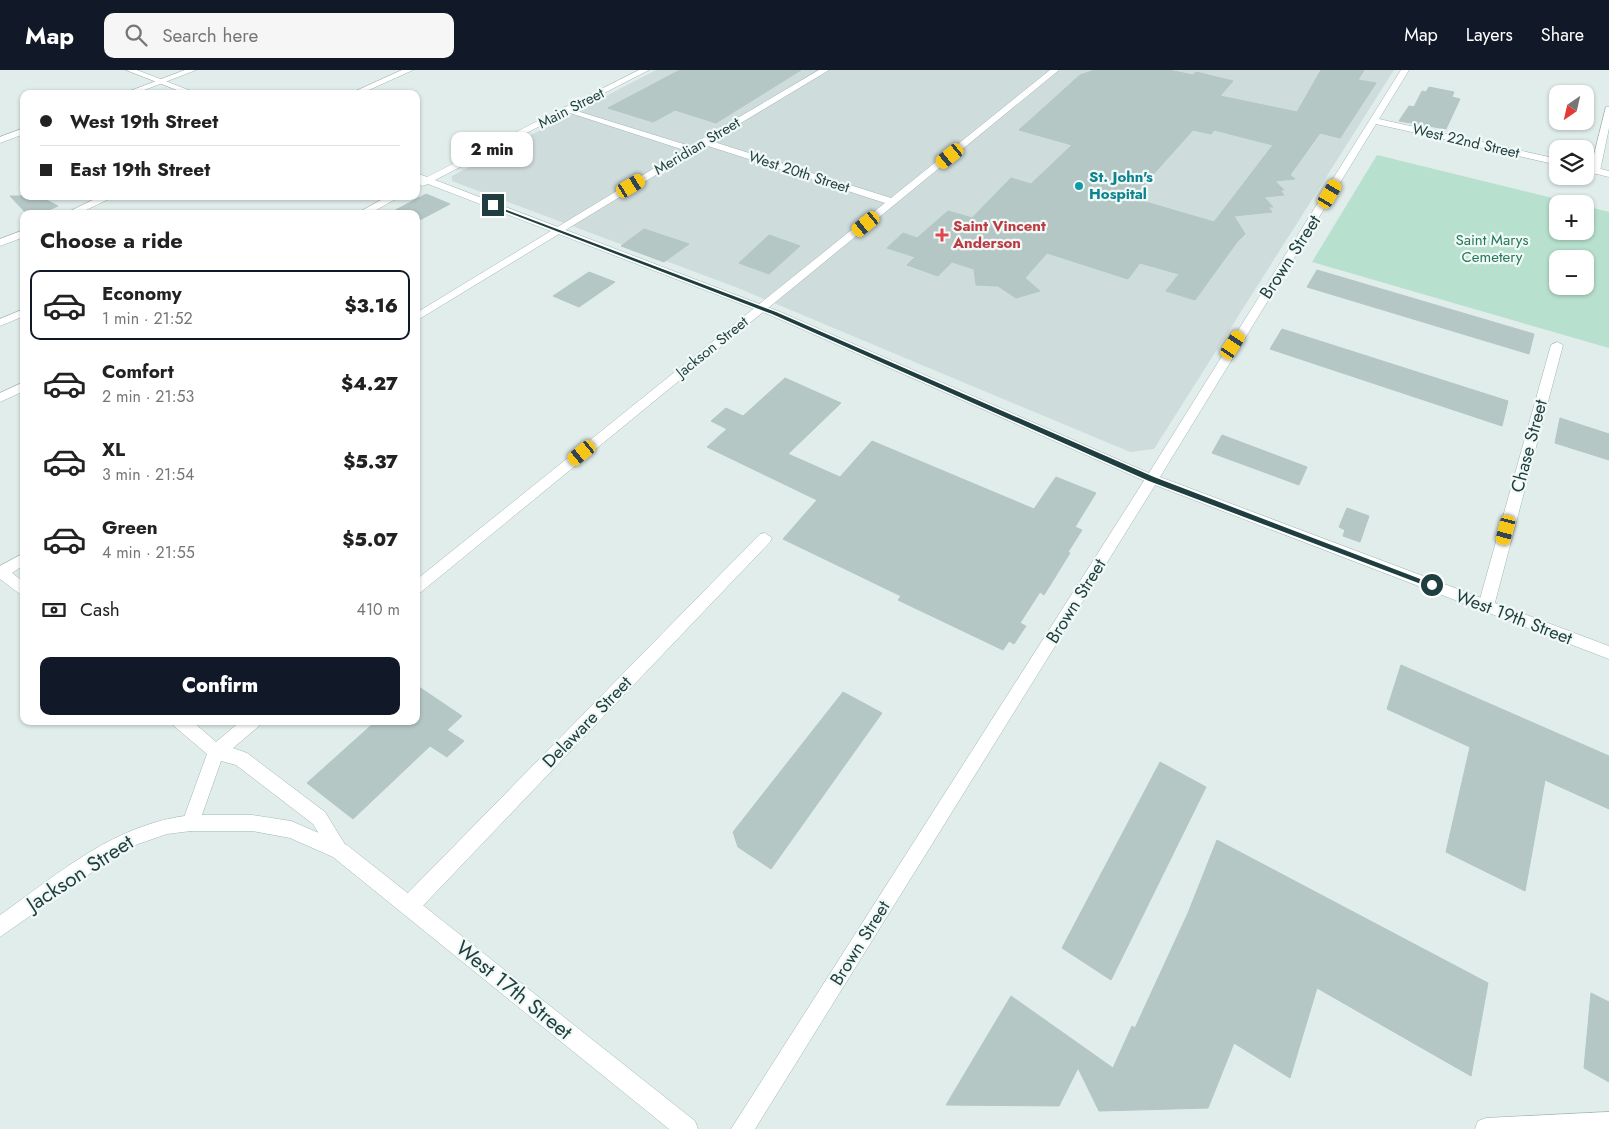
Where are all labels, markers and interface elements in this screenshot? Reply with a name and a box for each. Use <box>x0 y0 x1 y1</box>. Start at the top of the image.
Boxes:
search box <box>104 13 454 58</box>
text: Map <box>25 18 74 53</box>
icon: search <box>122 21 150 49</box>
text: Search here <box>162 22 258 49</box>
text: Map <box>1404 22 1438 48</box>
text: Layers <box>1466 22 1513 48</box>
text: Share <box>1541 22 1584 48</box>
street label: Main Street <box>534 82 608 134</box>
north arrow <box>1549 85 1594 130</box>
map controls <box>1549 85 1594 295</box>
text: West 19th Street <box>70 108 218 135</box>
street label: Meridian Street <box>650 111 744 180</box>
street label: West 22nd Street <box>1410 118 1522 164</box>
callout: 2 min <box>452 132 534 168</box>
text: 2 min <box>471 138 513 161</box>
button: layers <box>1549 140 1594 185</box>
car <box>933 141 966 171</box>
street label: West 20th Street <box>746 145 853 199</box>
text: East 19th Street <box>70 156 210 183</box>
place label: St. John's Hospital <box>1089 166 1153 205</box>
car <box>614 172 647 200</box>
car <box>1315 177 1344 211</box>
marker: St. John's Hospital <box>1073 180 1085 192</box>
route end <box>482 194 504 216</box>
button: + <box>1549 195 1594 240</box>
car <box>849 209 882 239</box>
street label: Brown Street <box>1253 209 1327 304</box>
place label: Saint Vincent Anderson <box>952 215 1046 254</box>
text: Choose a ride <box>40 224 183 256</box>
marker: Saint Vincent Anderson <box>935 228 949 242</box>
park label: Saint Marys Cemetery <box>1456 229 1528 268</box>
button: − <box>1549 250 1594 295</box>
text: Economy <box>102 280 182 307</box>
icon: car <box>42 283 87 328</box>
text: $3.16 <box>345 292 398 319</box>
text: 1 min · 21:52 <box>102 307 193 330</box>
street label: Jackson Street <box>670 311 753 384</box>
car <box>1218 328 1247 362</box>
text: Comfort <box>102 358 174 385</box>
icon: car <box>42 361 87 406</box>
text: $4.27 <box>341 370 398 397</box>
text: 2 min · 21:53 <box>102 385 194 408</box>
street label: Chase Street <box>1504 396 1554 495</box>
text: XL <box>102 436 125 463</box>
car <box>565 438 598 468</box>
icon: car <box>42 439 87 484</box>
text: $5.37 <box>343 448 398 475</box>
text: 3 min · 21:54 <box>102 463 194 486</box>
text: Green <box>102 514 158 541</box>
car <box>1494 514 1517 546</box>
icon: car <box>42 517 87 562</box>
text: $5.07 <box>342 526 398 553</box>
text: 4 min · 21:55 <box>102 541 195 564</box>
street label: Brown Street <box>1040 553 1113 648</box>
route start <box>1421 574 1443 596</box>
street label: West 19th Street <box>1452 583 1577 651</box>
icon: cash <box>40 596 68 624</box>
text: Cash <box>80 596 120 623</box>
text: 410 m <box>357 598 400 621</box>
button: Confirm <box>40 657 400 715</box>
street label: Delaware Street <box>536 670 638 774</box>
street label: Jackson Street <box>18 827 139 920</box>
street label: Brown Street <box>824 895 897 990</box>
street label: West 17th Street <box>449 933 579 1047</box>

